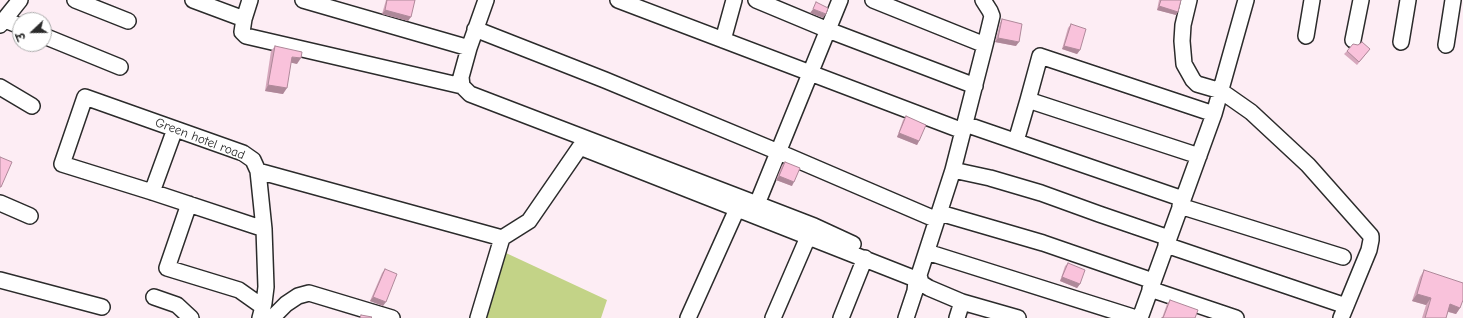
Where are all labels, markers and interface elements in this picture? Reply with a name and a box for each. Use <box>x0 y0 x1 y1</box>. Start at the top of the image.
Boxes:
north arrow <box>12 12 52 52</box>
text: उ <box>14 30 29 42</box>
street label: Green hotel road <box>153 115 247 163</box>

